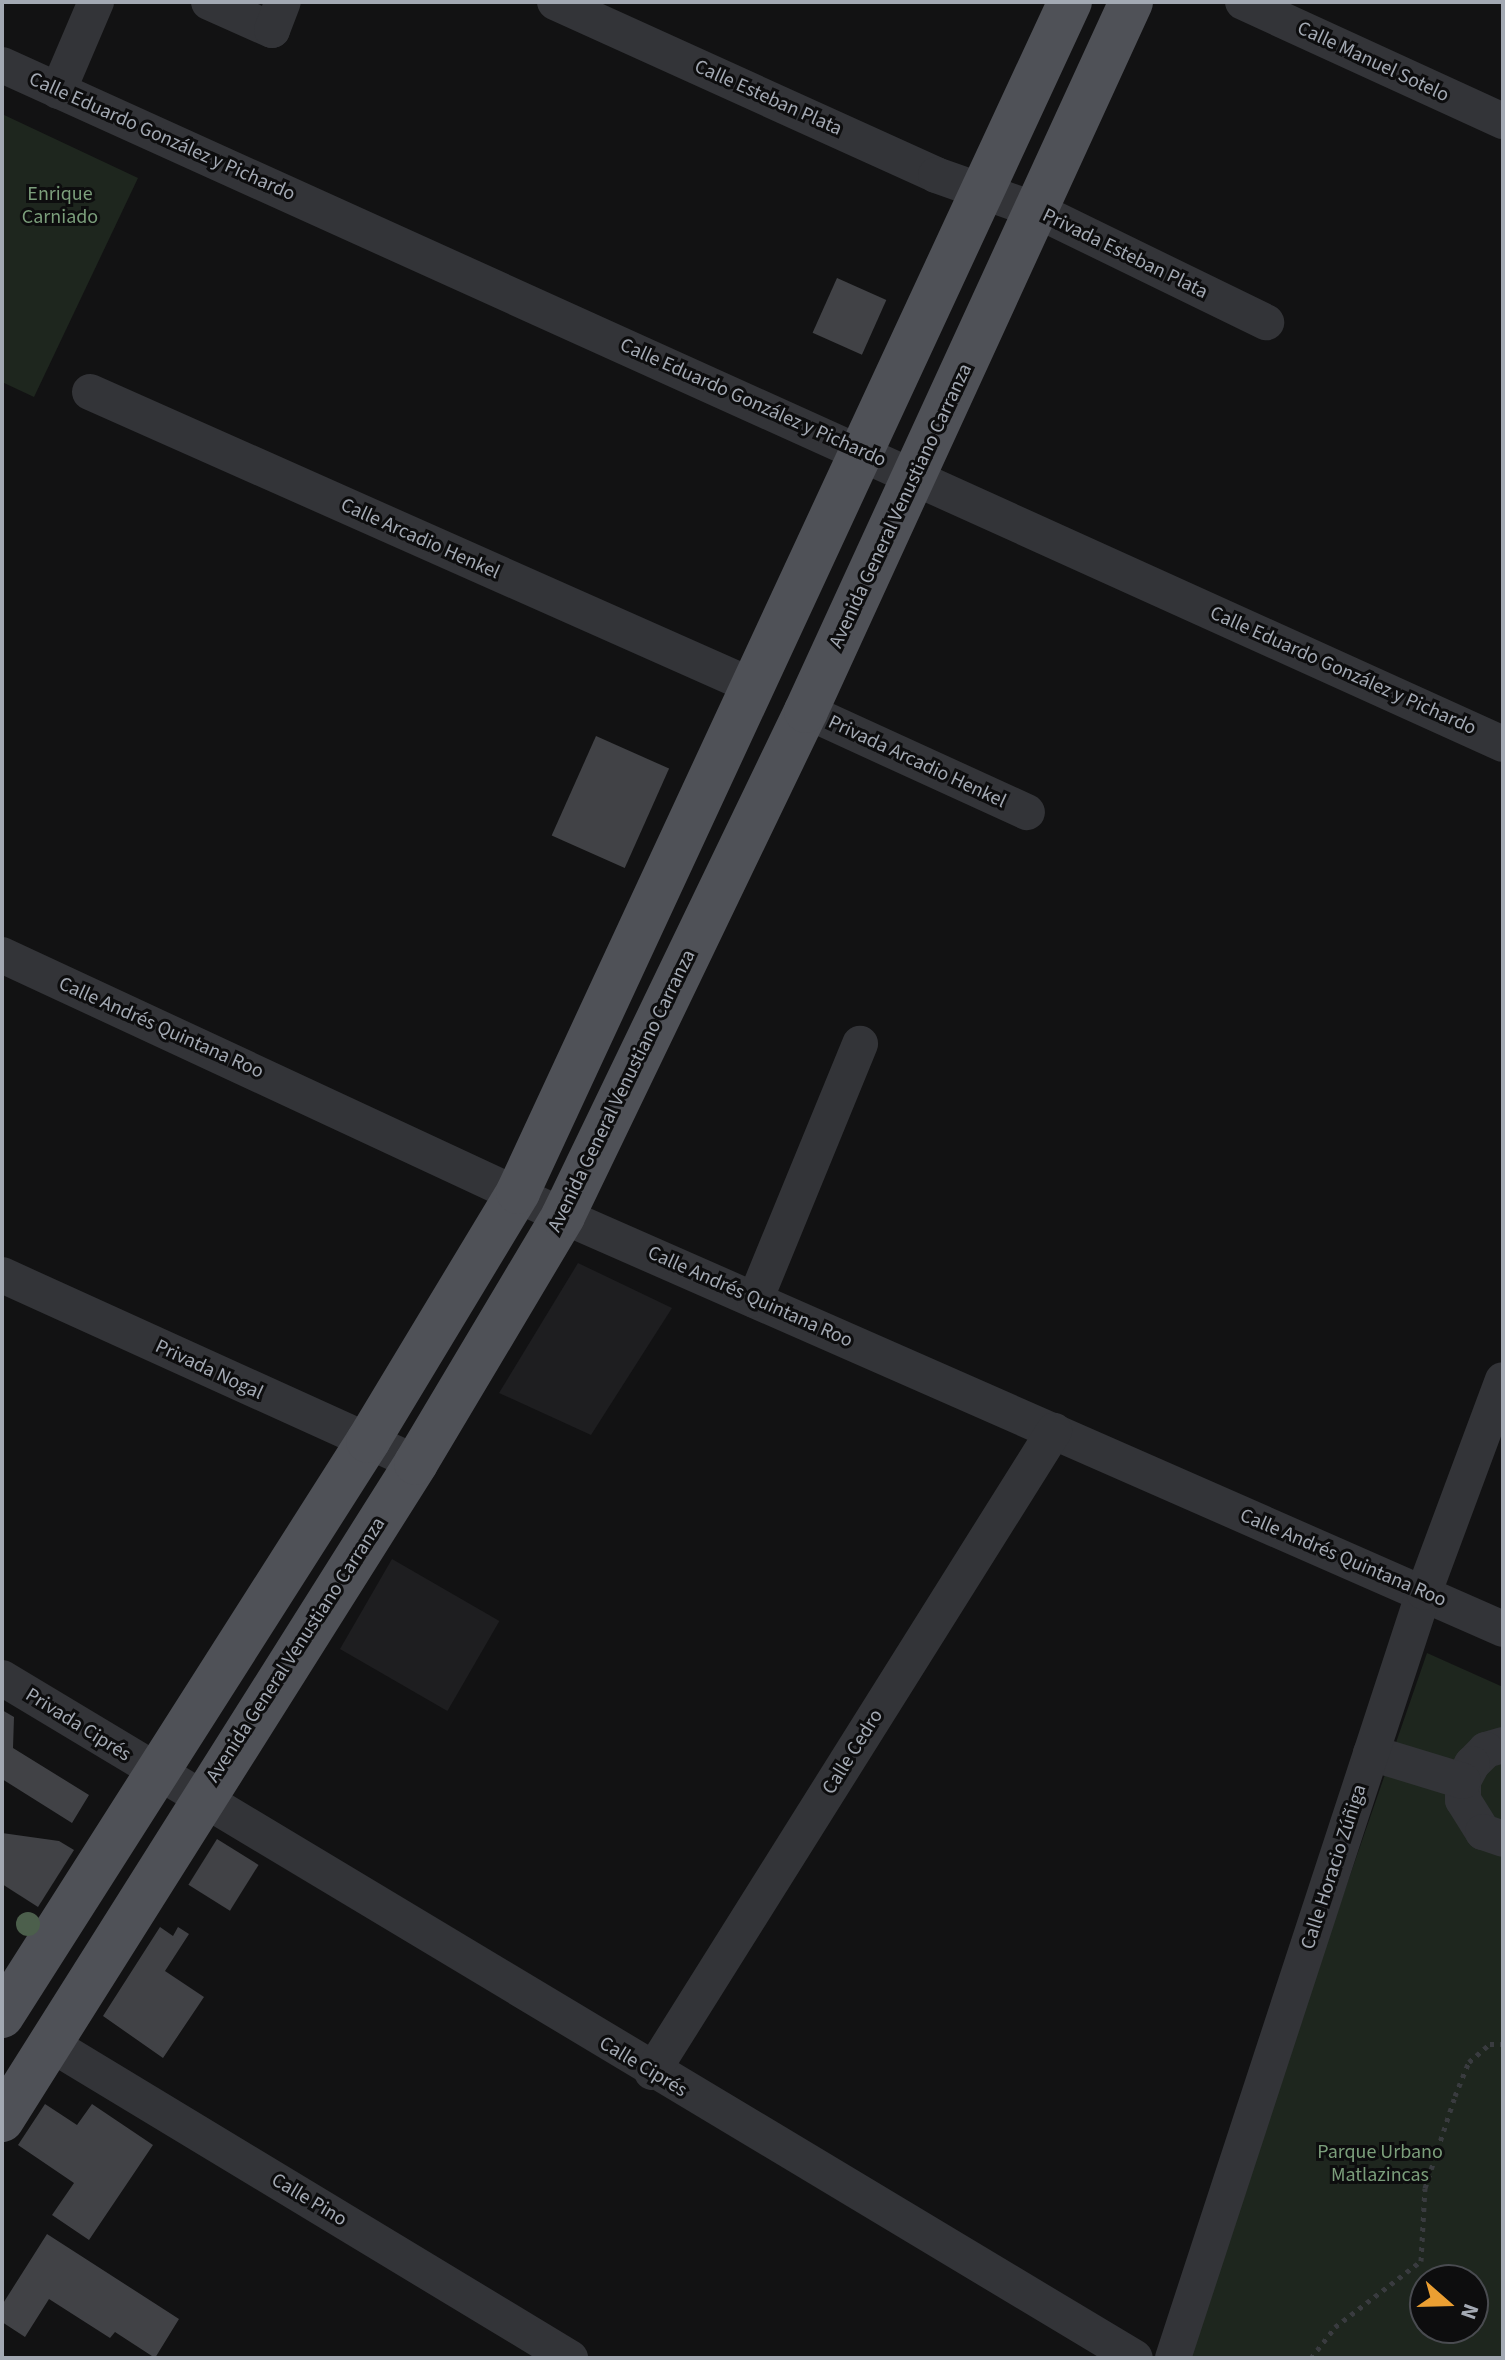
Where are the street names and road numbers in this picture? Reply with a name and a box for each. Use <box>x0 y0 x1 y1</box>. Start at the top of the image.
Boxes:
street label: Calle Manuel Sotelo <box>1293 16 1453 108</box>
street label: Calle Esteban Plata <box>690 55 846 141</box>
street label: Calle Eduardo González y Pichardo <box>25 67 299 207</box>
street label: Privada Esteban Plata <box>1039 204 1211 304</box>
street label: Calle Eduardo González y Pichardo <box>616 333 890 473</box>
street label: Avenida General Venustiano Carranza <box>824 360 978 652</box>
street label: Calle Arcadio Henkel <box>337 493 503 585</box>
street label: Calle Eduardo González y Pichardo <box>1206 601 1480 741</box>
street label: Privada Arcadio Henkel <box>824 710 1010 814</box>
street label: Avenida General Venustiano Carranza <box>543 946 701 1236</box>
street label: Calle Andrés Quintana Roo <box>55 972 267 1084</box>
street label: Calle Andrés Quintana Roo <box>644 1241 856 1353</box>
street label: Privada Nogal <box>151 1335 267 1405</box>
street label: Calle Andrés Quintana Roo <box>1236 1504 1450 1612</box>
street label: Avenida General Venustiano Carranza <box>201 1513 391 1787</box>
street label: Privada Ciprés <box>21 1683 135 1767</box>
street label: Calle Cedro <box>817 1705 889 1799</box>
street label: Calle Horacio Zúñiga <box>1296 1782 1372 1952</box>
street label: Calle Ciprés <box>595 2031 691 2103</box>
street label: Calle Pino <box>267 2168 351 2232</box>

